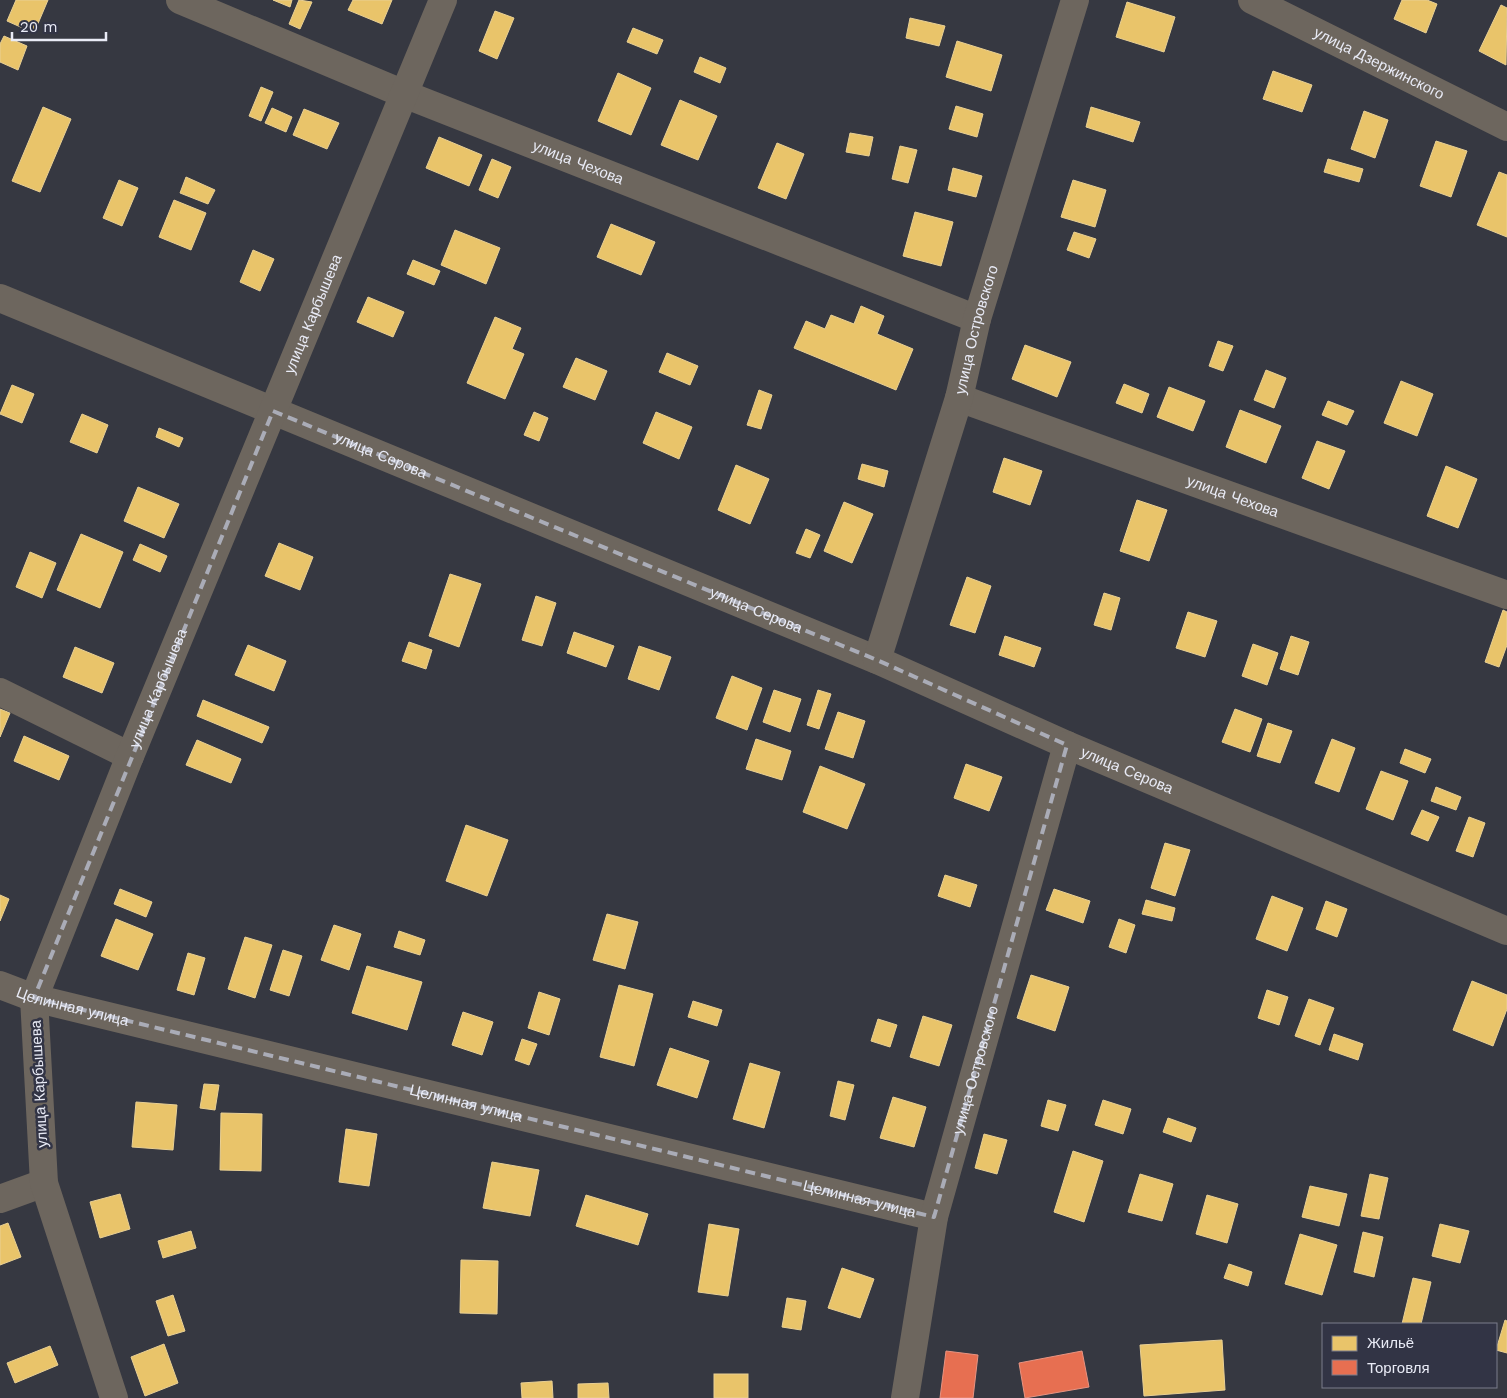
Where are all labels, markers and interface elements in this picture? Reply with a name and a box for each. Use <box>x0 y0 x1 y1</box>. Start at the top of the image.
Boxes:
scale bar <box>12 10 106 42</box>
text: 20 m <box>20 18 58 36</box>
street label: улица Дзержинского <box>1311 23 1447 103</box>
street label: улица Чехова <box>530 136 627 189</box>
street label: улица Карбышева <box>280 251 346 377</box>
street label: улица Островского <box>951 263 1002 396</box>
street label: улица Серова <box>332 428 430 483</box>
street label: улица Чехова <box>1185 472 1282 521</box>
street label: улица Серова <box>707 583 806 637</box>
street label: улица Карбышева <box>125 625 191 751</box>
street label: улица Серова <box>1078 743 1176 798</box>
street label: Целинная улица <box>14 983 131 1030</box>
street label: улица Островского <box>949 1004 1002 1136</box>
street label: улица Карбышева <box>27 1019 51 1148</box>
street label: Целинная улица <box>408 1081 525 1126</box>
street label: Целинная улица <box>801 1176 918 1221</box>
legend <box>1322 1323 1497 1388</box>
text: Жильё <box>1367 1334 1414 1352</box>
text: Торговля <box>1367 1359 1430 1377</box>

